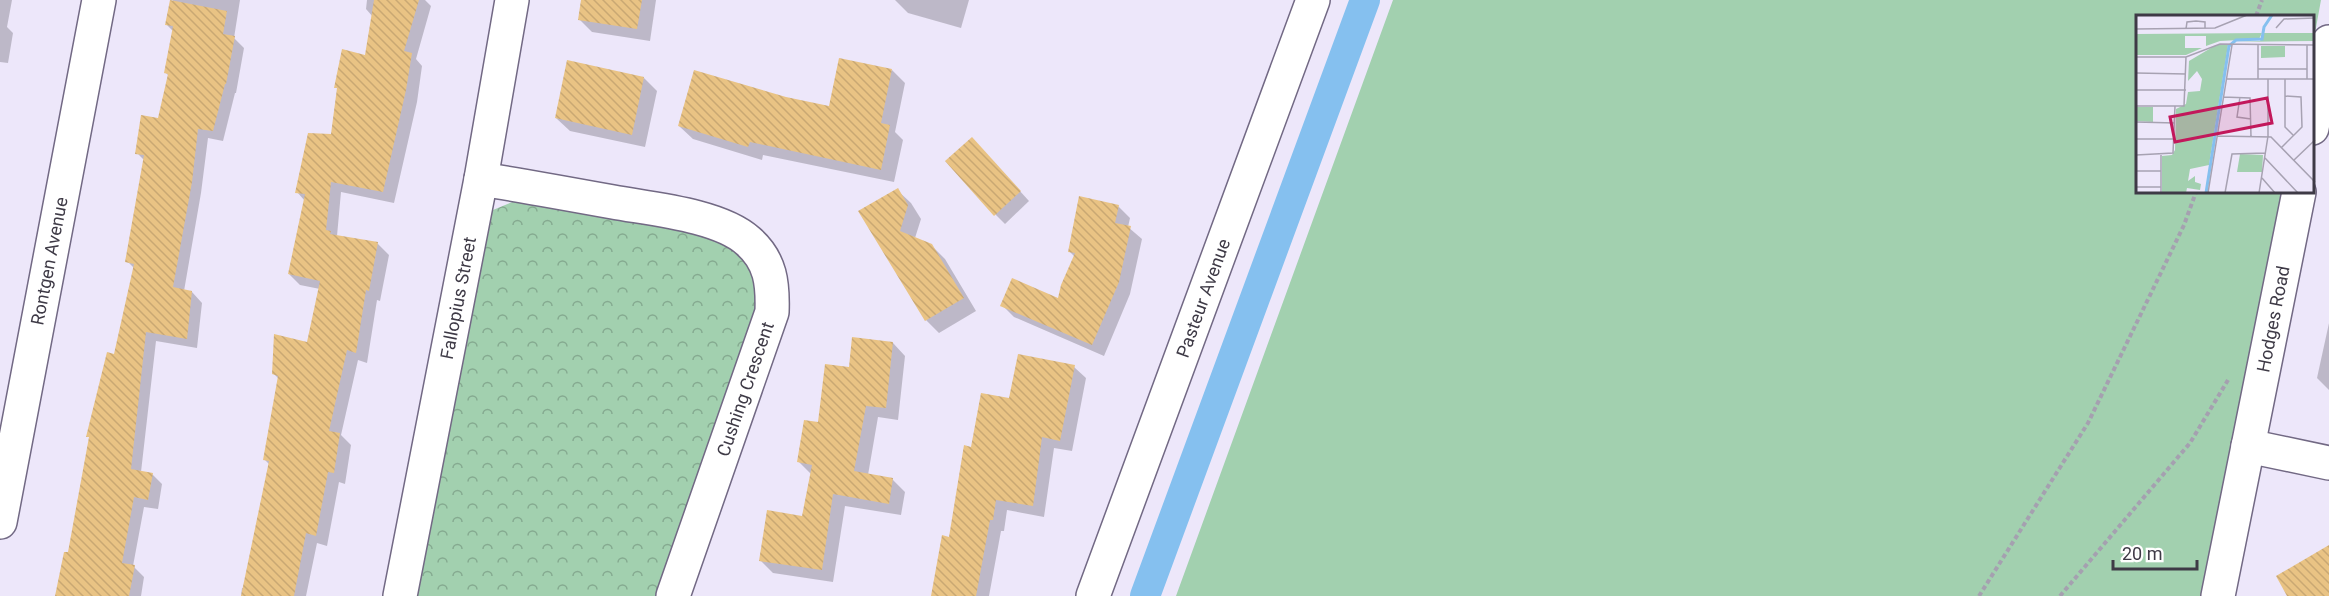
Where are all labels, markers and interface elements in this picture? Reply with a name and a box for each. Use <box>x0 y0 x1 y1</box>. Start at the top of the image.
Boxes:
inset map <box>2136 15 2314 194</box>
street label: Rontgen Avenue <box>26 195 72 327</box>
street label: Fallopius Street <box>436 235 480 361</box>
street label: Pasteur Avenue <box>1172 236 1234 360</box>
street label: Hodges Road <box>2252 264 2294 374</box>
street label: Cushing Crescent <box>712 319 778 459</box>
scale bar <box>2113 533 2197 571</box>
text: 20 m <box>2122 543 2162 564</box>

